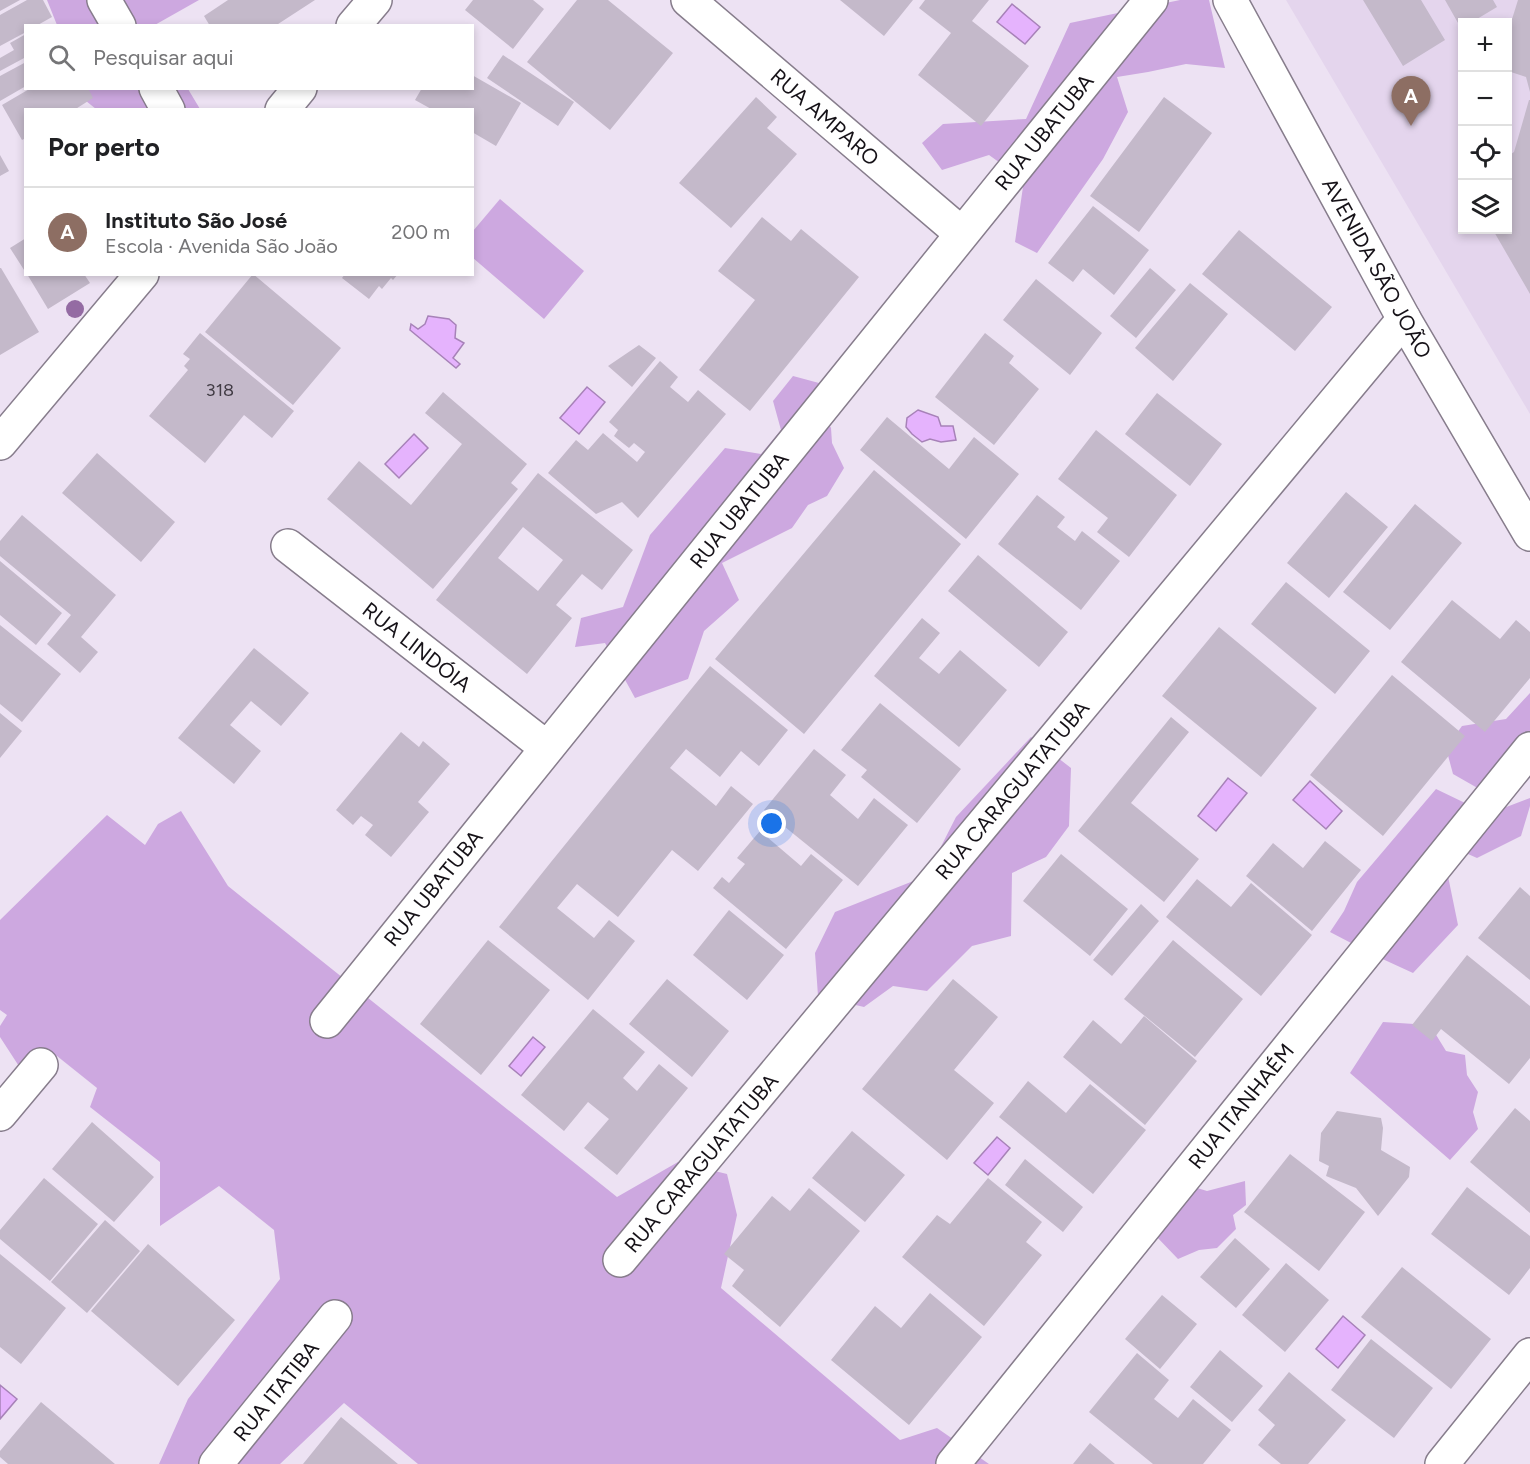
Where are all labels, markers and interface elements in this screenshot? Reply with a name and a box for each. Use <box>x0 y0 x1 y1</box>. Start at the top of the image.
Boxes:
map controls <box>1458 18 1512 234</box>
button: + <box>1458 18 1512 72</box>
search box <box>24 24 474 90</box>
icon: search <box>45 41 78 74</box>
text: Pesquisar aqui <box>93 44 234 71</box>
street label: RUA AMPARO <box>766 63 884 171</box>
street label: RUA UBATUBA <box>989 69 1099 195</box>
button: − <box>1458 72 1512 126</box>
pin: A <box>1392 76 1430 126</box>
button: locate <box>1458 126 1512 180</box>
text: Por perto <box>48 131 160 163</box>
street label: AVENIDA SÃO JOÃO <box>1317 173 1437 363</box>
button: layers <box>1458 180 1512 234</box>
text: Instituto São José <box>105 207 287 234</box>
text: A <box>60 220 75 244</box>
text: 200 m <box>391 220 450 244</box>
text: Escola · Avenida São João <box>105 234 338 258</box>
house number: 318 <box>206 379 234 401</box>
street label: RUA UBATUBA <box>684 447 794 573</box>
street label: RUA LINDÓIA <box>358 597 476 697</box>
street label: RUA CARAGUATATUBA <box>930 695 1094 885</box>
your location <box>757 809 786 838</box>
street label: RUA UBATUBA <box>378 825 488 951</box>
street label: RUA ITANHAÉM <box>1183 1038 1299 1174</box>
street label: RUA CARAGUATATUBA <box>619 1068 783 1258</box>
street label: RUA ITATIBA <box>228 1336 324 1446</box>

